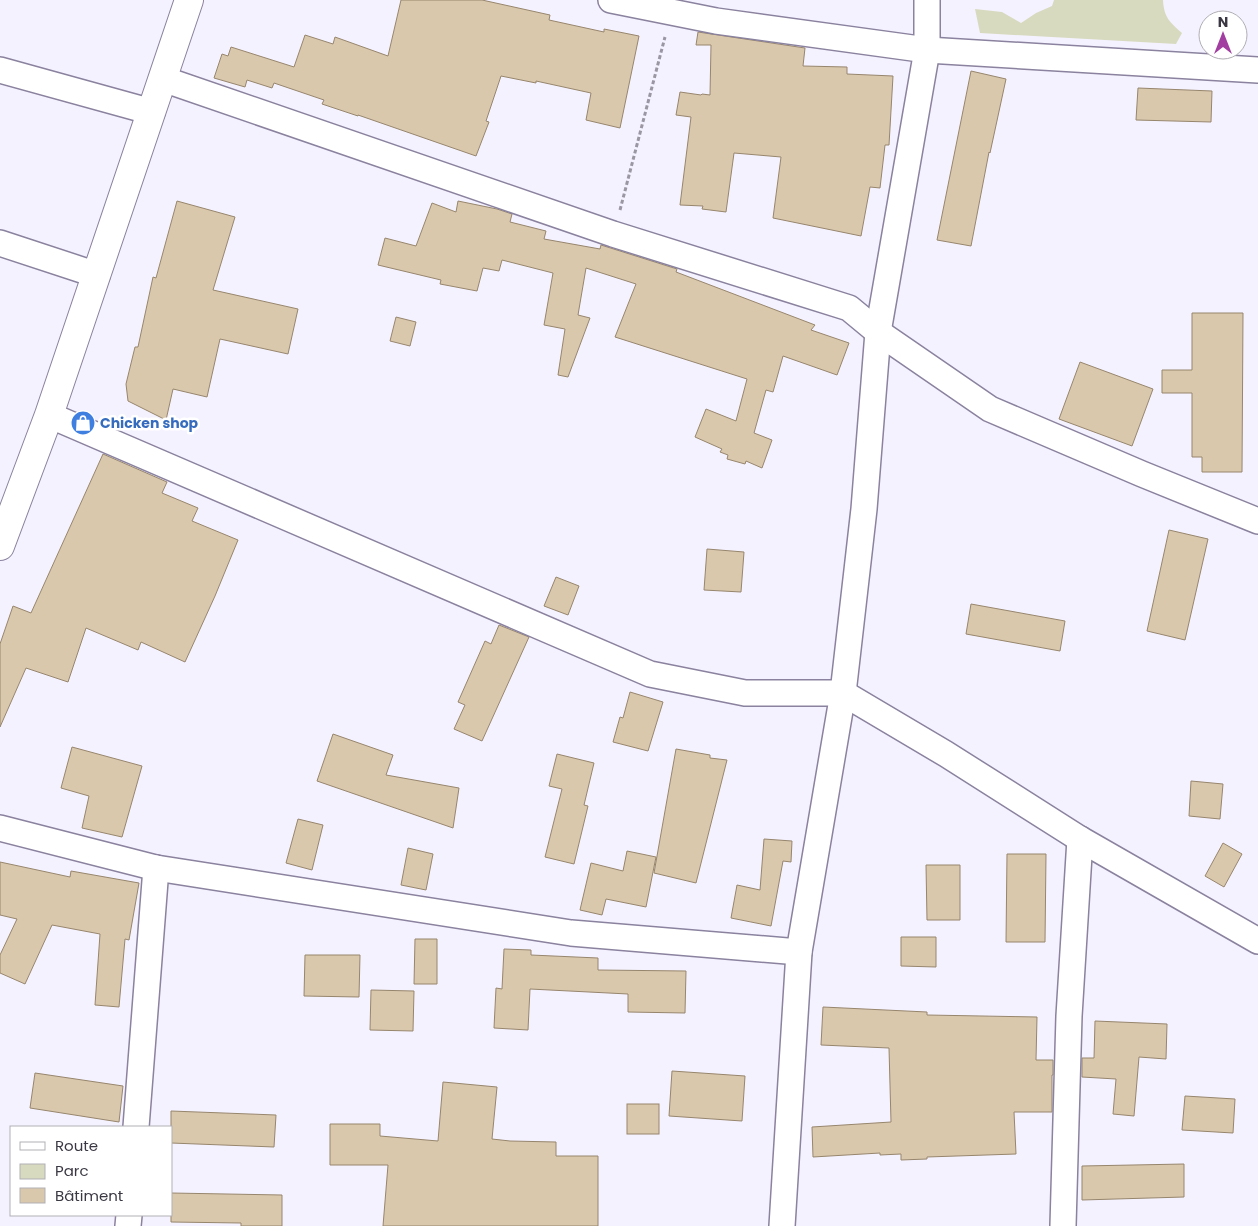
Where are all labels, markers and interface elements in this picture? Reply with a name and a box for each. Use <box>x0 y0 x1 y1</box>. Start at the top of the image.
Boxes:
north arrow <box>1198 10 1248 60</box>
text: N <box>1218 12 1228 32</box>
shop icon: Chicken shop <box>70 410 96 436</box>
place label: Chicken shop <box>100 413 199 433</box>
legend <box>10 1126 172 1216</box>
text: Route <box>55 1135 98 1156</box>
text: Parc <box>55 1160 89 1181</box>
text: Bâtiment <box>55 1185 123 1206</box>

